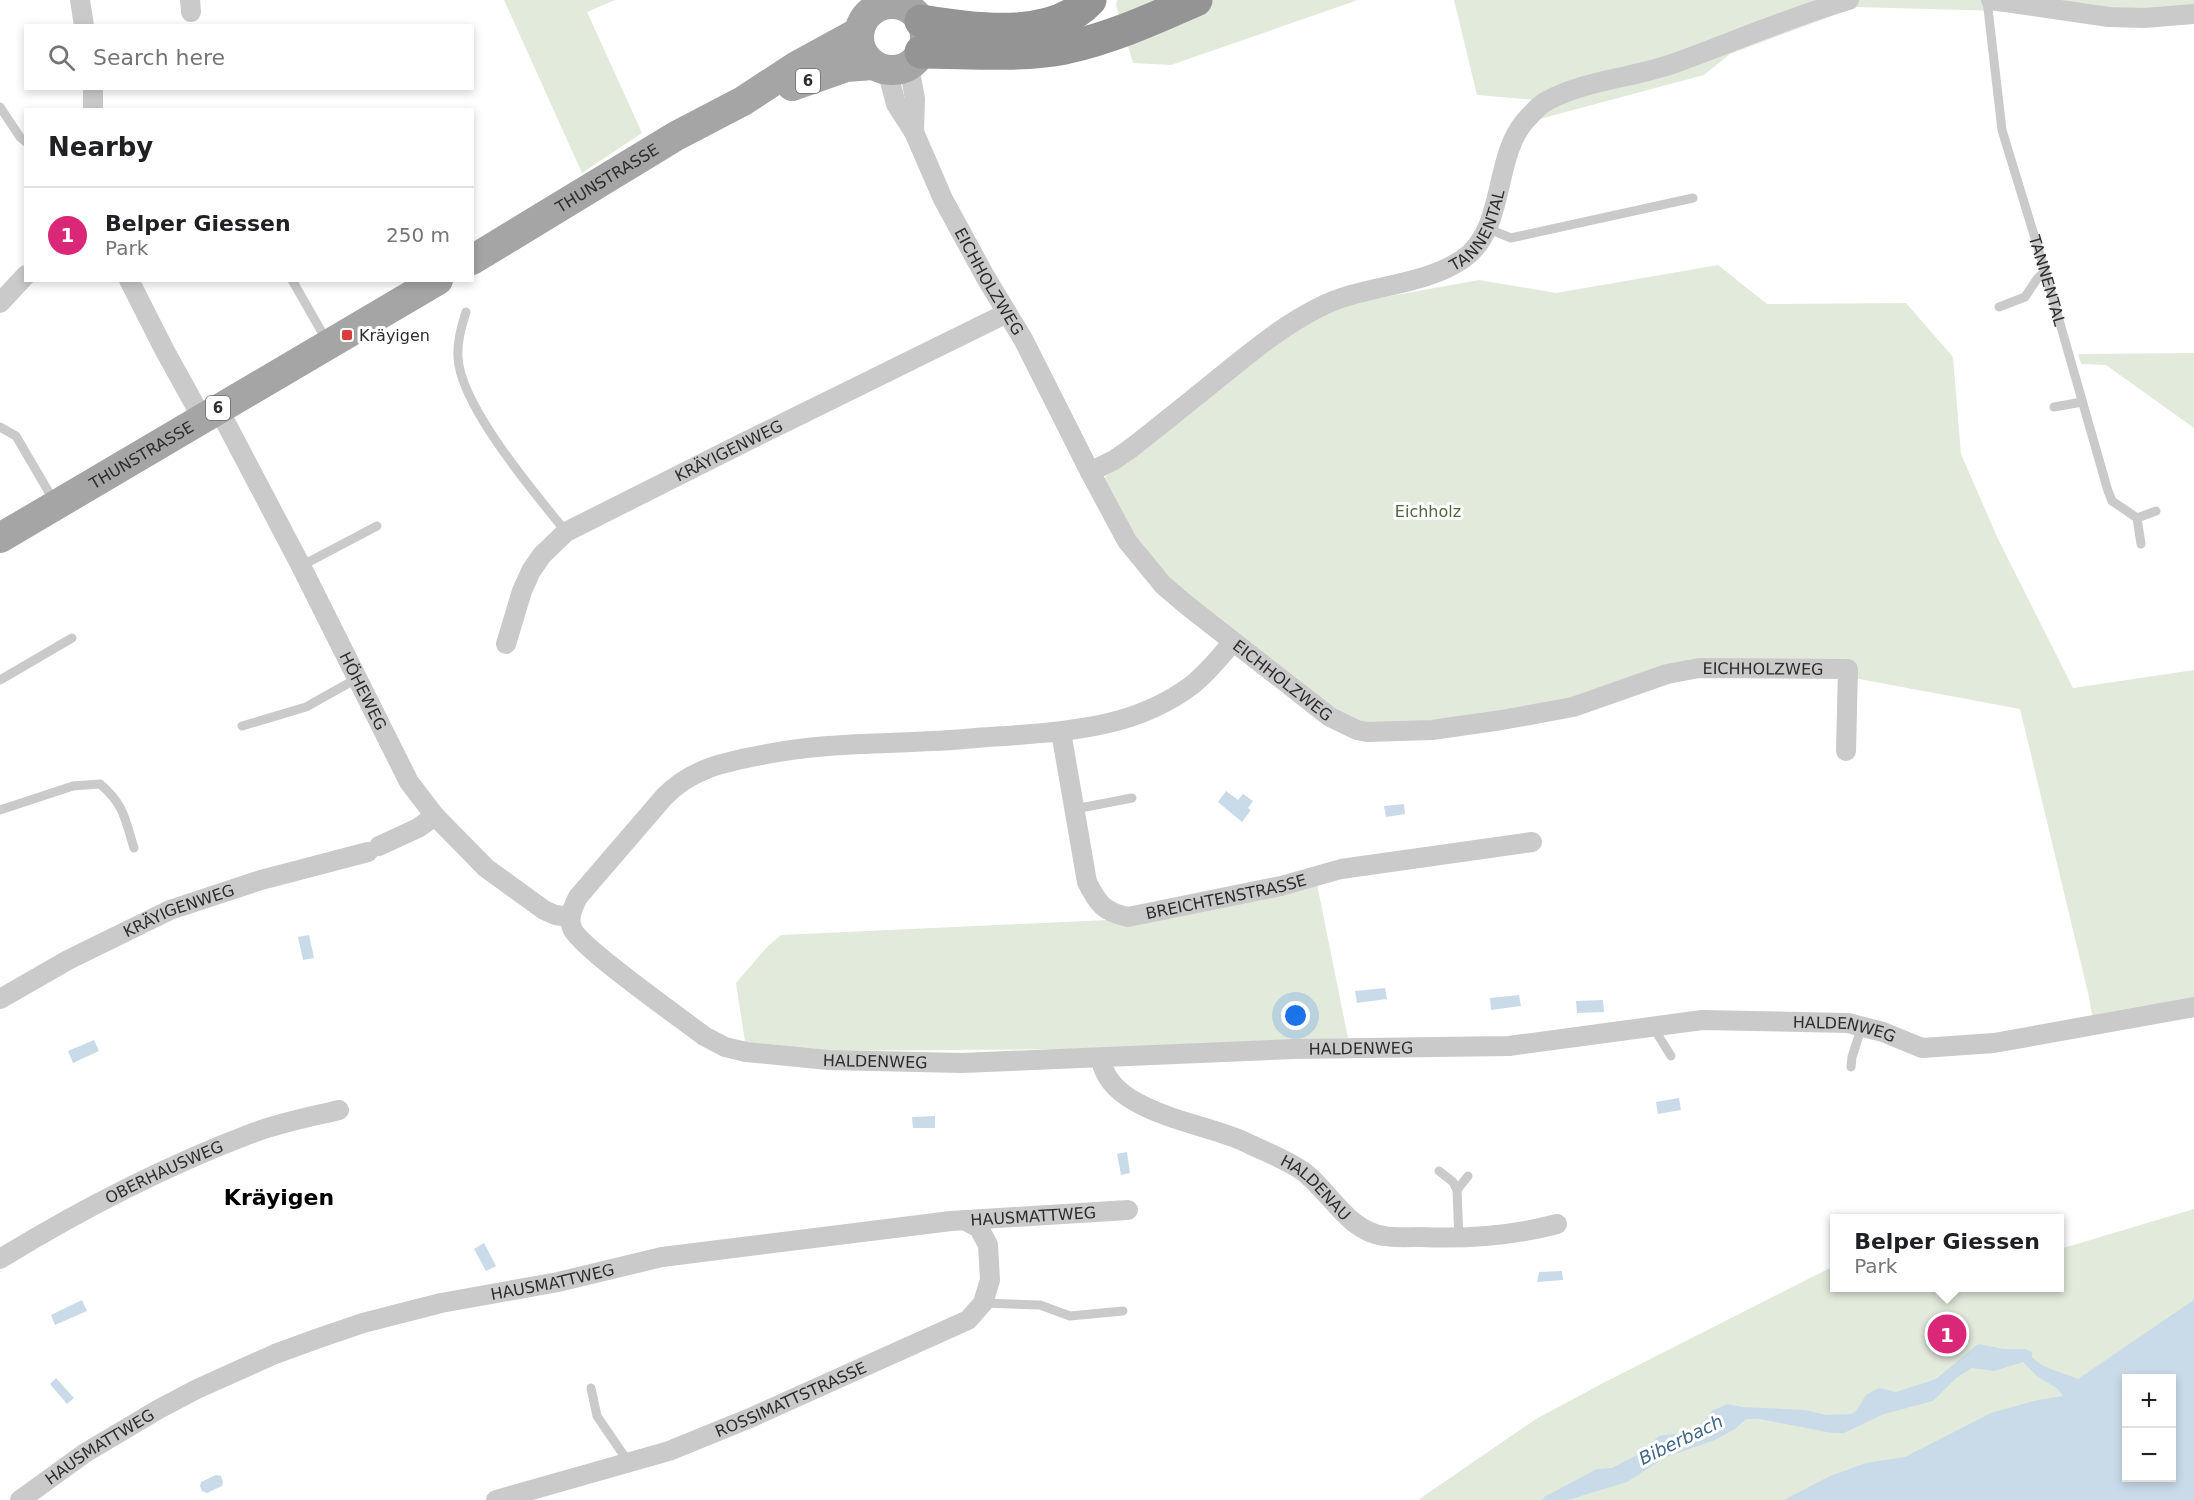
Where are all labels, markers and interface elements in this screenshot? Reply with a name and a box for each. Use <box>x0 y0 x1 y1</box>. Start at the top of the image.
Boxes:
search box <box>24 24 474 90</box>
icon: search <box>45 41 78 74</box>
text: Search here <box>93 45 225 70</box>
road number: 6 <box>796 69 820 93</box>
text: Nearby <box>48 132 153 162</box>
street label: THUNSTRASSE <box>551 140 662 217</box>
street label: TANNENTAL <box>1445 188 1508 276</box>
text: Belper Giessen <box>105 211 291 236</box>
text: 1 <box>61 223 74 247</box>
text: 250 m <box>386 223 450 247</box>
street label: EICHHOLZWEG <box>951 225 1027 339</box>
street label: TANNENTAL <box>2024 232 2069 328</box>
text: Park <box>105 236 148 260</box>
place label: Kräyigen <box>359 326 430 345</box>
marker: Kräyigen <box>340 328 354 342</box>
road number: 6 <box>206 396 230 420</box>
street label: KRÄYIGENWEG <box>672 416 786 486</box>
street label: THUNSTRASSE <box>85 417 197 494</box>
park label: Eichholz <box>1395 502 1461 521</box>
street label: EICHHOLZWEG <box>1229 636 1336 725</box>
street label: HÖHEWEG <box>335 649 390 733</box>
street label: EICHHOLZWEG <box>1703 659 1824 679</box>
street label: BREICHTENSTRASSE <box>1144 870 1309 923</box>
street label: KRÄYIGENWEG <box>120 880 237 941</box>
your location <box>1281 1001 1310 1030</box>
street label: HALDENWEG <box>1793 1013 1899 1046</box>
street label: HALDENWEG <box>1308 1038 1413 1059</box>
street label: HALDENWEG <box>823 1051 928 1072</box>
street label: OBERHAUSWEG <box>102 1137 226 1208</box>
street label: HALDENAU <box>1277 1151 1354 1225</box>
district label: Kräyigen <box>224 1185 334 1210</box>
street label: HAUSMATTWEG <box>970 1203 1097 1230</box>
popup <box>1830 1214 2064 1292</box>
text: Belper Giessen <box>1854 1229 2040 1254</box>
text: Park <box>1854 1254 1897 1278</box>
street label: HAUSMATTWEG <box>489 1260 616 1304</box>
pin: 1 <box>1928 1312 1966 1356</box>
street label: ROSSIMATTSTRASSE <box>712 1358 869 1441</box>
map controls <box>2122 1374 2176 1482</box>
button: + <box>2122 1374 2176 1428</box>
street label: HAUSMATTWEG <box>41 1405 158 1489</box>
water label: Biberbach <box>1635 1410 1726 1469</box>
button: − <box>2122 1428 2176 1482</box>

